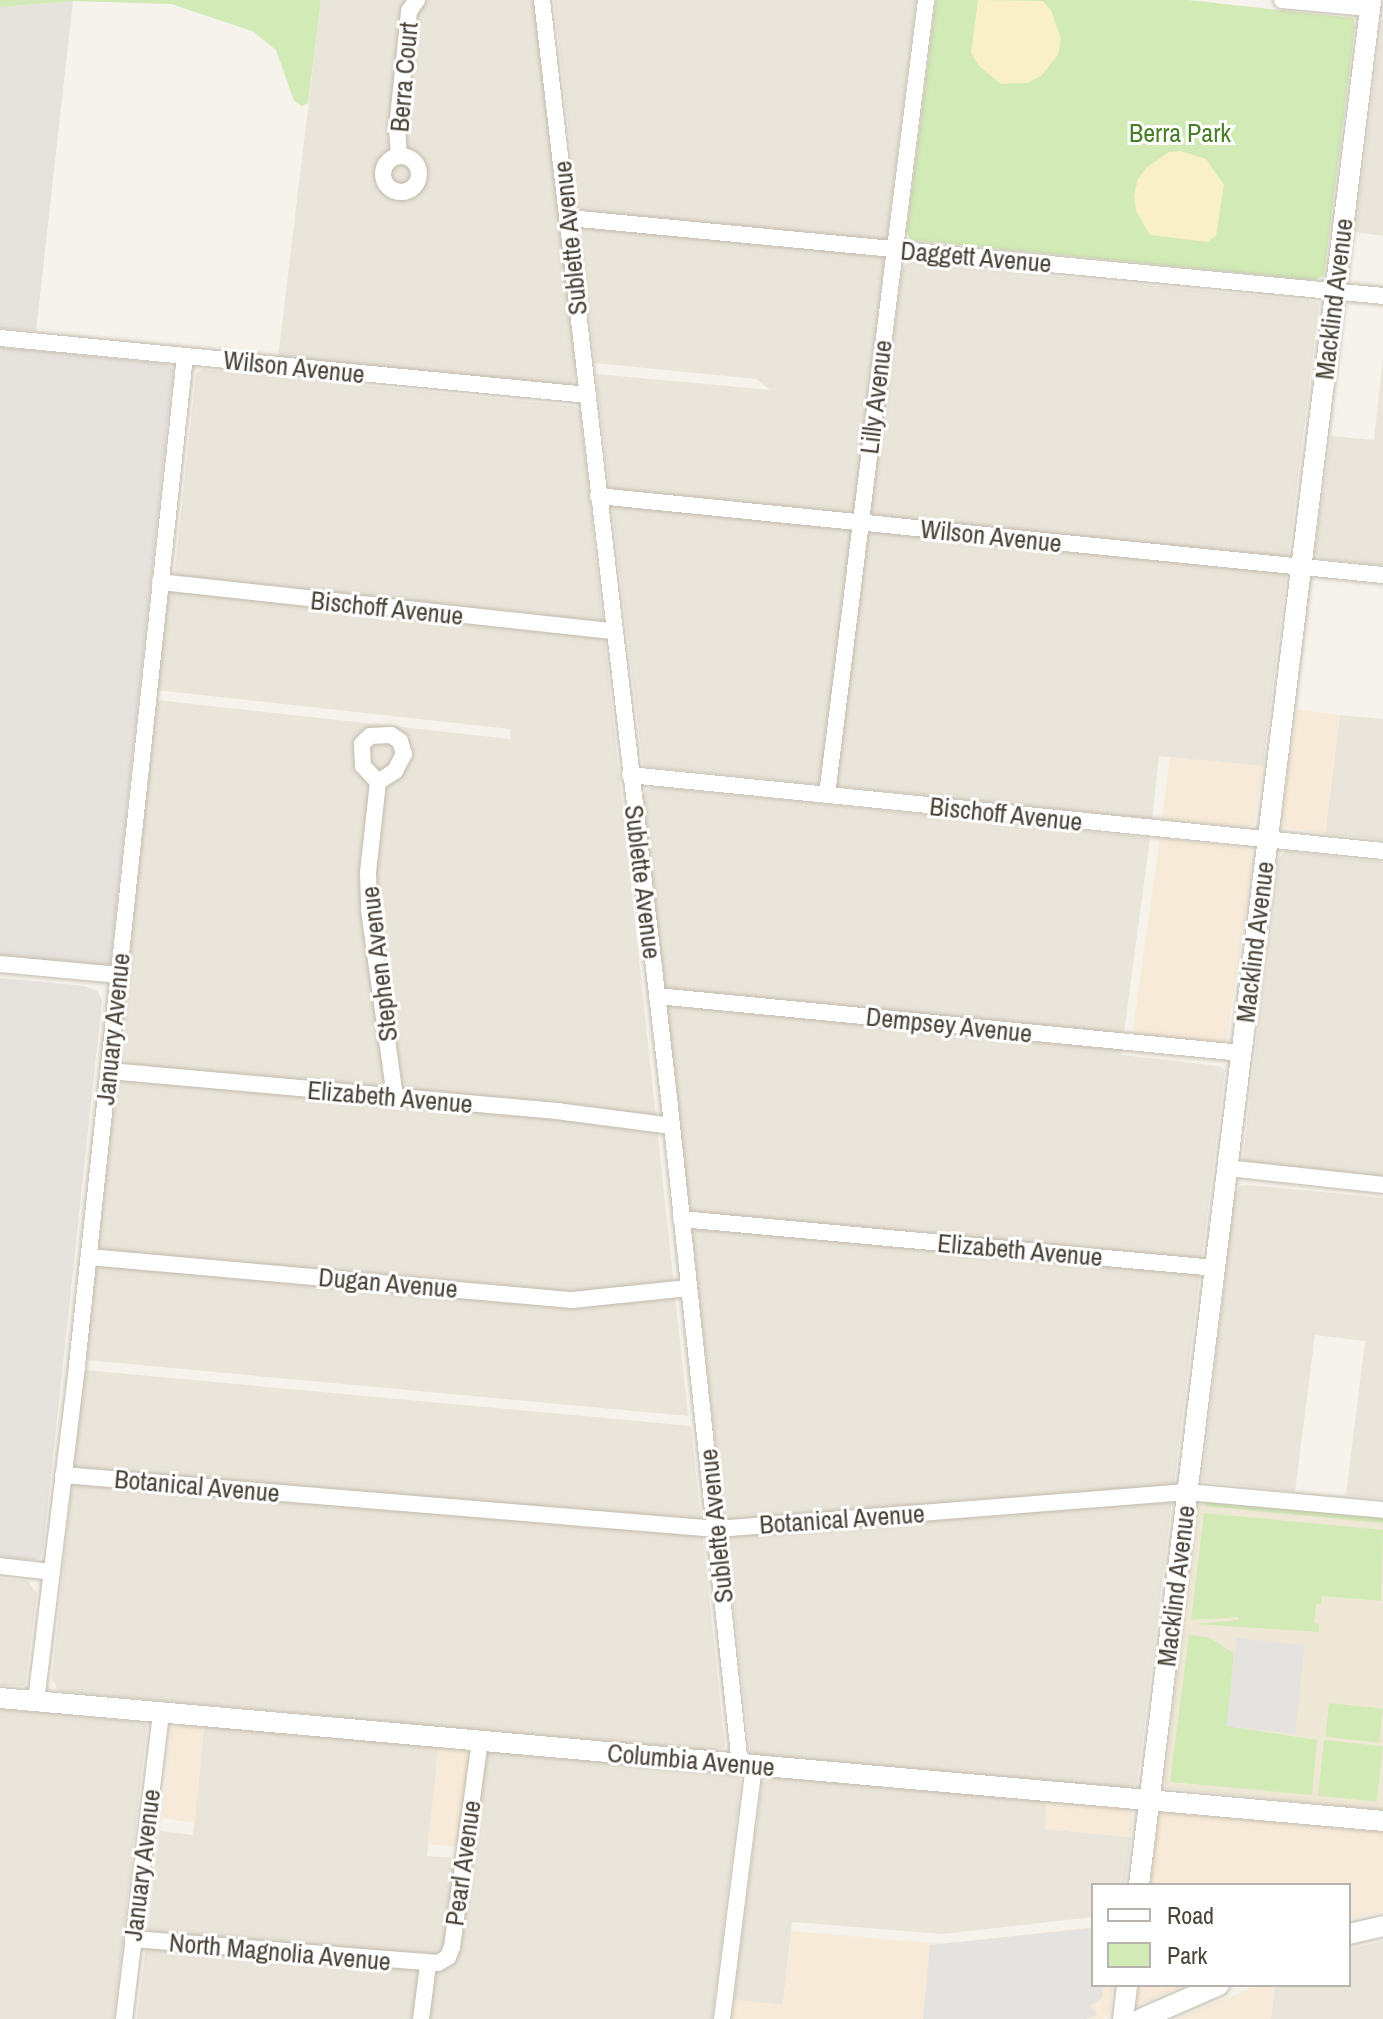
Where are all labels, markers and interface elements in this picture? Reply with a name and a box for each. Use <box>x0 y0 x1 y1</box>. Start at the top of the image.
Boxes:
street label: Berra Court <box>384 21 424 133</box>
park label: Berra Park <box>1129 117 1231 149</box>
street label: Sublette Avenue <box>546 159 594 317</box>
street label: Macklind Avenue <box>1309 216 1359 382</box>
street label: Daggett Avenue <box>899 235 1053 279</box>
street label: Lilly Avenue <box>853 338 899 456</box>
street label: Wilson Avenue <box>221 344 367 390</box>
street label: Wilson Avenue <box>918 513 1064 559</box>
street label: Bischoff Avenue <box>309 584 465 632</box>
street label: Bischoff Avenue <box>928 790 1084 838</box>
street label: Sublette Avenue <box>618 803 668 961</box>
street label: Macklind Avenue <box>1230 859 1280 1025</box>
street label: Stephen Avenue <box>354 884 404 1044</box>
street label: January Avenue <box>89 951 137 1107</box>
street label: Dempsey Avenue <box>864 1001 1034 1049</box>
street label: Elizabeth Avenue <box>306 1074 474 1120</box>
street label: Elizabeth Avenue <box>936 1227 1104 1273</box>
street label: Dugan Avenue <box>317 1261 459 1305</box>
street label: Sublette Avenue <box>692 1447 740 1605</box>
street label: Botanical Avenue <box>113 1463 281 1509</box>
street label: Botanical Avenue <box>758 1498 926 1540</box>
street label: Macklind Avenue <box>1151 1503 1201 1669</box>
street label: Columbia Avenue <box>605 1737 777 1783</box>
street label: January Avenue <box>117 1787 167 1943</box>
street label: Pearl Avenue <box>439 1798 487 1928</box>
legend <box>1091 1883 1351 1987</box>
text: Road <box>1167 1899 1214 1931</box>
street label: North Magnolia Avenue <box>167 1927 393 1977</box>
text: Park <box>1167 1939 1207 1971</box>

